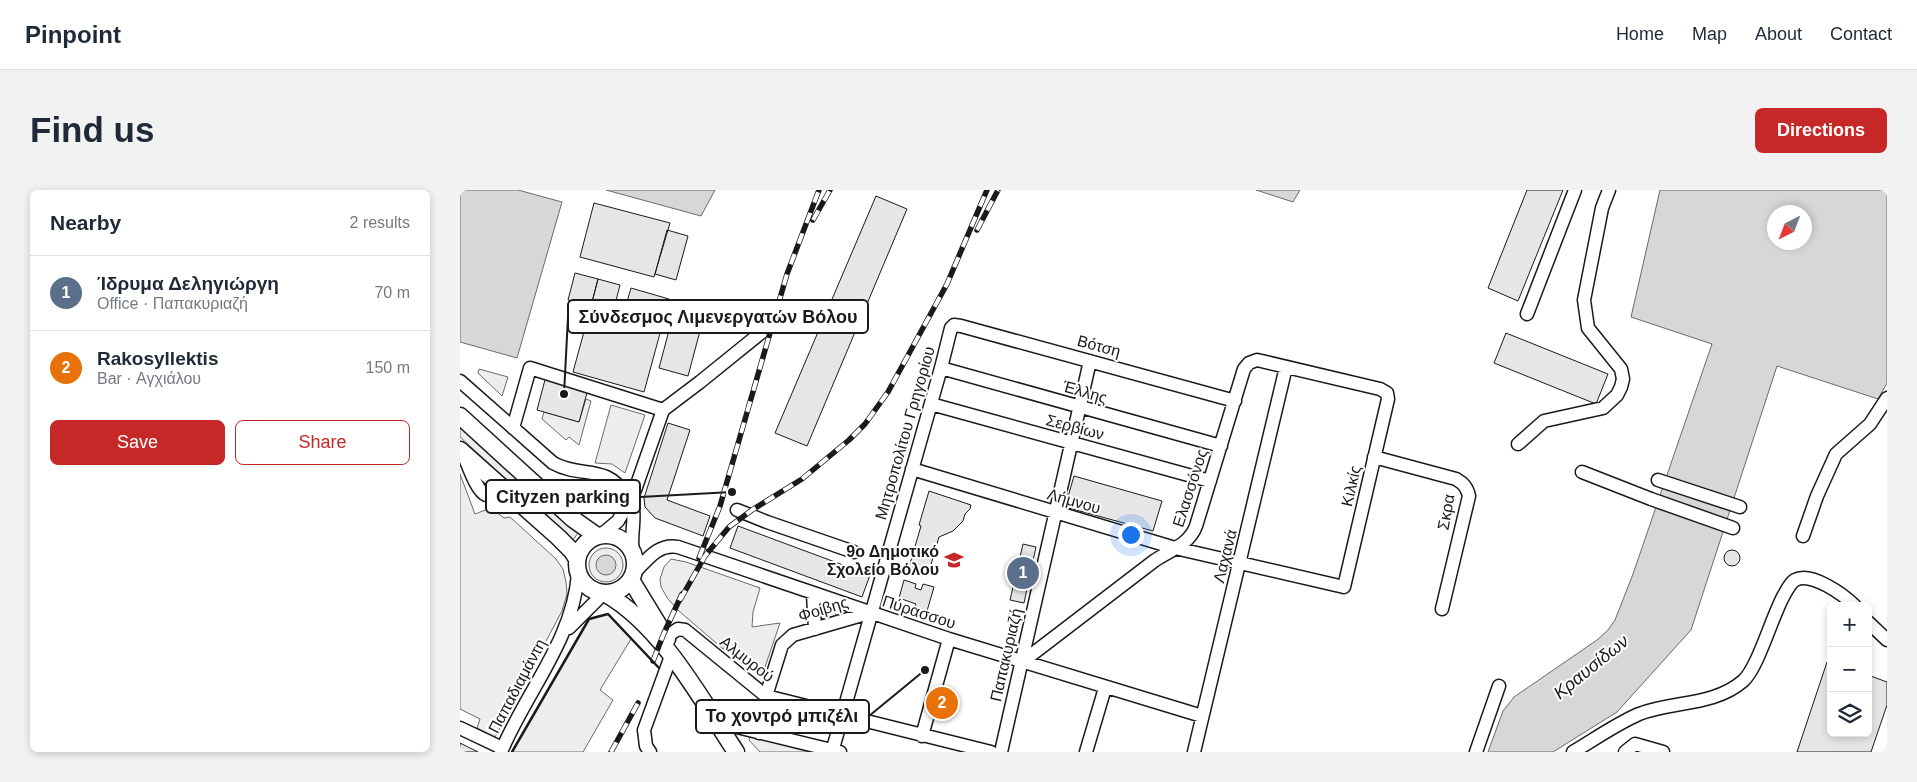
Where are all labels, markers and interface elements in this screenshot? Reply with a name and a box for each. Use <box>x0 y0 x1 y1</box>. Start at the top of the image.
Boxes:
text: Pinpoint <box>25 21 121 48</box>
text: Home <box>1616 24 1664 44</box>
text: Map <box>1692 24 1727 44</box>
text: About <box>1755 24 1802 44</box>
text: Contact <box>1830 24 1892 44</box>
button: Directions <box>1755 108 1887 153</box>
text: Find us <box>30 110 154 149</box>
north arrow <box>1767 205 1812 250</box>
text: Nearby <box>50 211 121 234</box>
text: 2 results <box>350 214 410 231</box>
text: Ίδρυμα Δεληγιώργη <box>97 273 279 294</box>
text: 1 <box>62 284 70 301</box>
text: 70 m <box>374 284 410 301</box>
text: Office · Παπακυριαζή <box>97 295 248 312</box>
callout: Σύνδεσμος Λιμενεργατών Βόλου <box>568 300 868 333</box>
text: Σύνδεσμος Λιμενεργατών Βόλου <box>578 307 858 327</box>
street label: Βότση <box>1075 332 1123 360</box>
street label: Μητροπολίτου Γρηγορίου <box>872 344 938 522</box>
text: Rakosyllektis <box>97 348 218 369</box>
text: 2 <box>62 359 70 376</box>
text: 150 m <box>366 359 410 376</box>
text: Bar · Αγχιάλου <box>97 370 201 387</box>
street label: Έλλης <box>1060 377 1109 406</box>
street label: Σερβίων <box>1044 411 1106 443</box>
button: Save <box>50 420 225 465</box>
button: Share <box>235 420 410 465</box>
street label: Ελασσόνος <box>1169 447 1211 529</box>
street label: Κιλκίς <box>1338 464 1364 508</box>
callout: Cityzen parking <box>486 480 640 513</box>
street label: Λήμνου <box>1045 485 1103 517</box>
text: Cityzen parking <box>496 487 630 507</box>
street label: Σκρα <box>1434 493 1458 531</box>
your location <box>1118 522 1144 548</box>
street label: Λαχανά <box>1210 528 1240 584</box>
place label: 9ο Δημοτικό Σχολείο Βόλου <box>827 543 939 578</box>
school or university icon: 9ο Δημοτικό Σχολείο Βόλου <box>943 549 965 571</box>
pin: 1 <box>1007 554 1039 592</box>
street label: Πύρασσου <box>880 592 958 632</box>
street label: Φοίβης <box>796 593 850 625</box>
map controls <box>1827 602 1872 737</box>
button: + <box>1827 602 1872 647</box>
street label: Παπακυριαζή <box>987 607 1026 704</box>
water label: Κραυσίδων <box>1550 631 1632 703</box>
street label: Αλμυρού <box>717 633 777 685</box>
street label: Παπαδιαμάντη <box>485 636 549 736</box>
button: − <box>1827 647 1872 692</box>
pin: 2 <box>926 684 958 722</box>
button: layers <box>1827 692 1872 737</box>
callout: Το χοντρό μπιζέλι <box>696 700 869 733</box>
text: Το χοντρό μπιζέλι <box>706 706 858 727</box>

